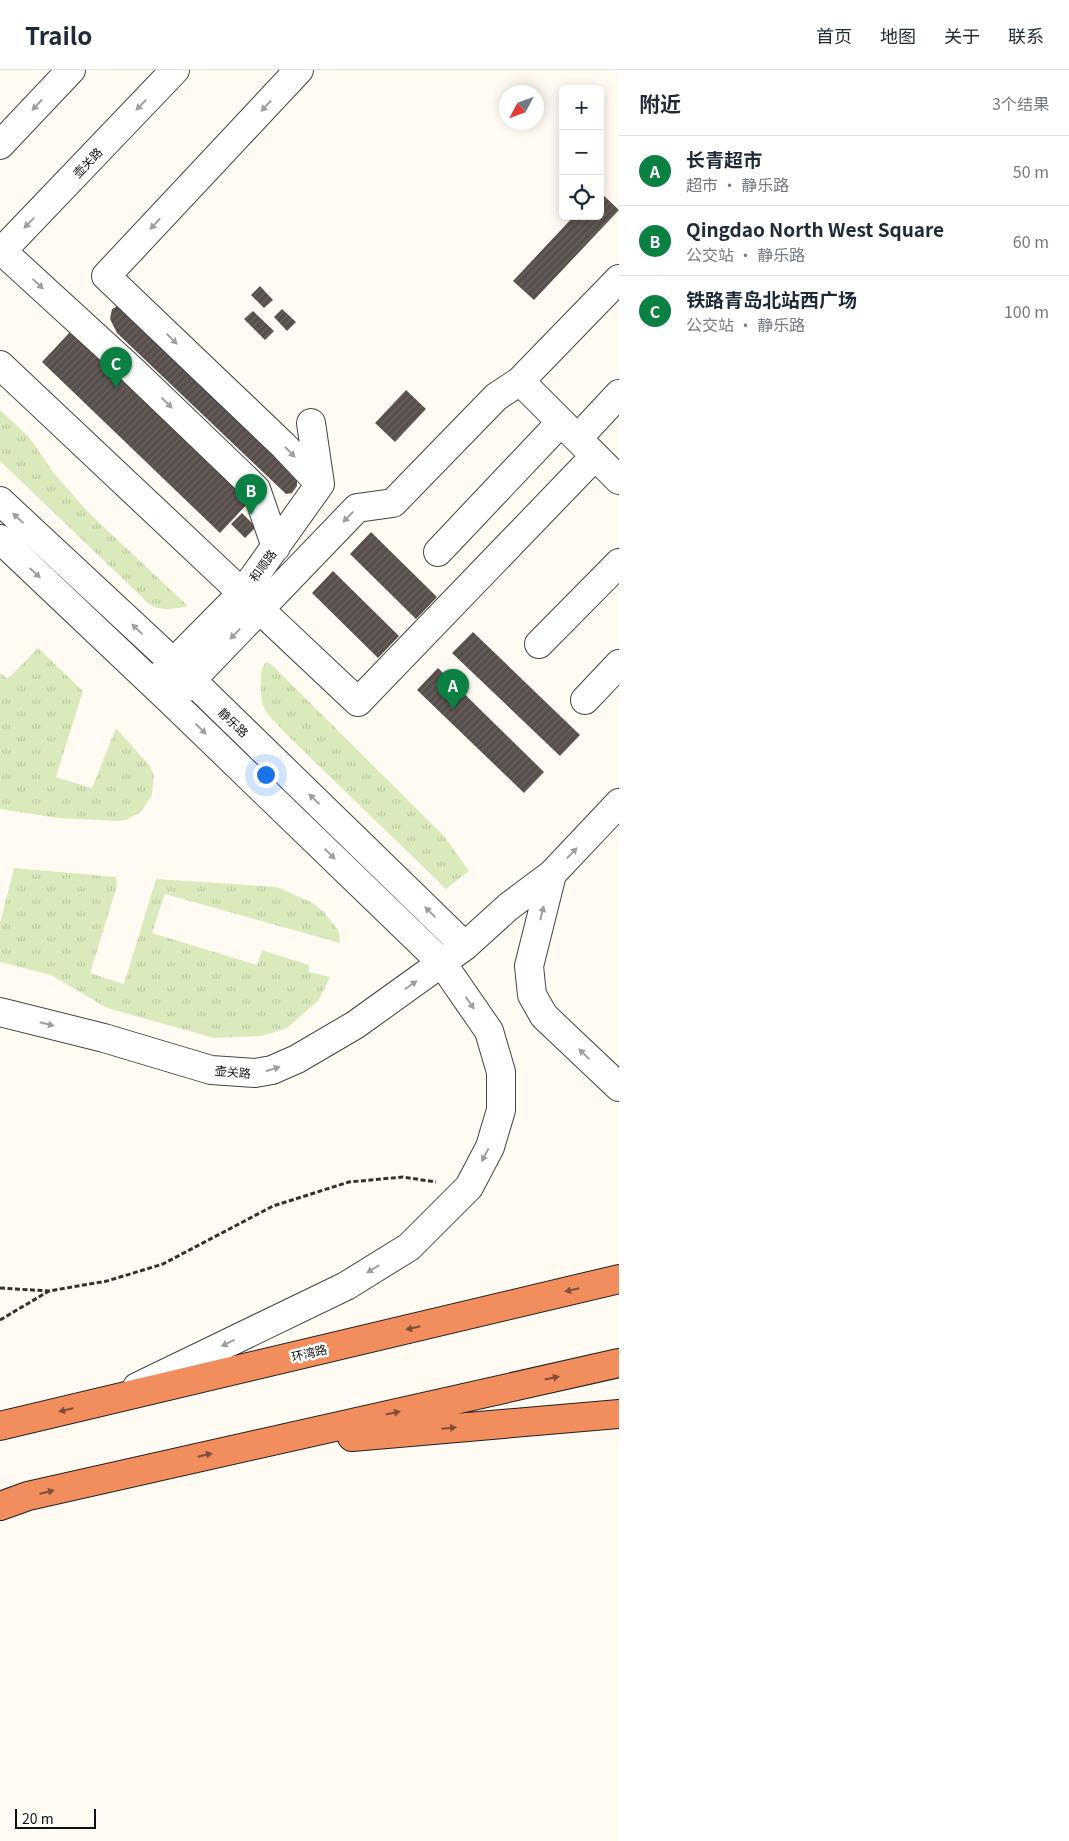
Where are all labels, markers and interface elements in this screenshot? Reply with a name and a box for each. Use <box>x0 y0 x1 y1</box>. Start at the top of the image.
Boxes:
text: Trailo <box>25 17 92 52</box>
text: 首页 <box>816 22 852 48</box>
text: 地图 <box>880 22 916 48</box>
text: 关于 <box>944 22 980 48</box>
text: 联系 <box>1008 22 1044 48</box>
north arrow <box>499 85 544 130</box>
map controls <box>559 85 604 220</box>
button: + <box>559 85 604 130</box>
text: 附近 <box>639 88 681 118</box>
text: 3个结果 <box>992 91 1049 115</box>
one-way arrow <box>31 99 43 111</box>
one-way arrow <box>135 99 147 111</box>
one-way arrow <box>260 99 272 111</box>
button: − <box>559 130 604 175</box>
street label: 壶关路 <box>68 143 106 181</box>
text: 长青超市 <box>686 145 762 172</box>
text: A <box>650 159 660 183</box>
text: 50 m <box>1013 159 1049 183</box>
text: 超市 · 静乐路 <box>686 172 789 196</box>
button: locate <box>559 175 604 220</box>
text: Qingdao North West Square <box>686 215 944 242</box>
one-way arrow <box>23 217 35 229</box>
one-way arrow <box>149 218 161 230</box>
text: B <box>650 229 660 253</box>
text: 60 m <box>1013 229 1049 253</box>
text: 公交站 · 静乐路 <box>686 242 805 266</box>
one-way arrow <box>32 278 44 290</box>
text: 铁路青岛北站西广场 <box>686 285 857 312</box>
text: C <box>650 299 660 323</box>
text: 100 m <box>1004 299 1049 323</box>
text: 公交站 · 静乐路 <box>686 312 805 336</box>
one-way arrow <box>166 333 178 345</box>
pin: C <box>100 347 132 388</box>
one-way arrow <box>161 397 173 409</box>
one-way arrow <box>284 445 296 457</box>
pin: B <box>235 474 267 515</box>
one-way arrow <box>342 511 354 523</box>
one-way arrow <box>13 512 25 524</box>
street label: 和顺路 <box>245 545 279 585</box>
one-way arrow <box>29 567 41 579</box>
one-way arrow <box>131 623 143 635</box>
one-way arrow <box>229 628 241 640</box>
pin: A <box>437 669 469 710</box>
street label: 静乐路 <box>215 703 253 741</box>
one-way arrow <box>195 723 207 735</box>
your location <box>253 762 279 788</box>
one-way arrow <box>308 793 320 805</box>
one-way arrow <box>566 847 578 859</box>
one-way arrow <box>324 848 336 860</box>
one-way arrow <box>425 906 437 918</box>
one-way arrow <box>538 906 546 921</box>
one-way arrow <box>405 980 418 990</box>
one-way arrow <box>465 997 475 1010</box>
one-way arrow <box>40 1020 55 1028</box>
one-way arrow <box>578 1048 590 1060</box>
street label: 壶关路 <box>214 1061 252 1081</box>
one-way arrow <box>266 1064 281 1072</box>
one-way arrow <box>481 1148 489 1163</box>
one-way arrow <box>366 1264 379 1274</box>
one-way arrow <box>564 1286 579 1294</box>
one-way arrow <box>406 1324 421 1332</box>
one-way arrow <box>221 1339 235 1347</box>
street label: 环湾路 <box>290 1340 328 1364</box>
one-way arrow <box>545 1374 560 1382</box>
one-way arrow <box>58 1406 73 1414</box>
one-way arrow <box>386 1409 401 1417</box>
one-way arrow <box>441 1424 457 1432</box>
one-way arrow <box>197 1451 213 1459</box>
one-way arrow <box>39 1488 54 1496</box>
scale bar <box>15 1806 96 1829</box>
text: 20 m <box>22 1808 54 1828</box>

